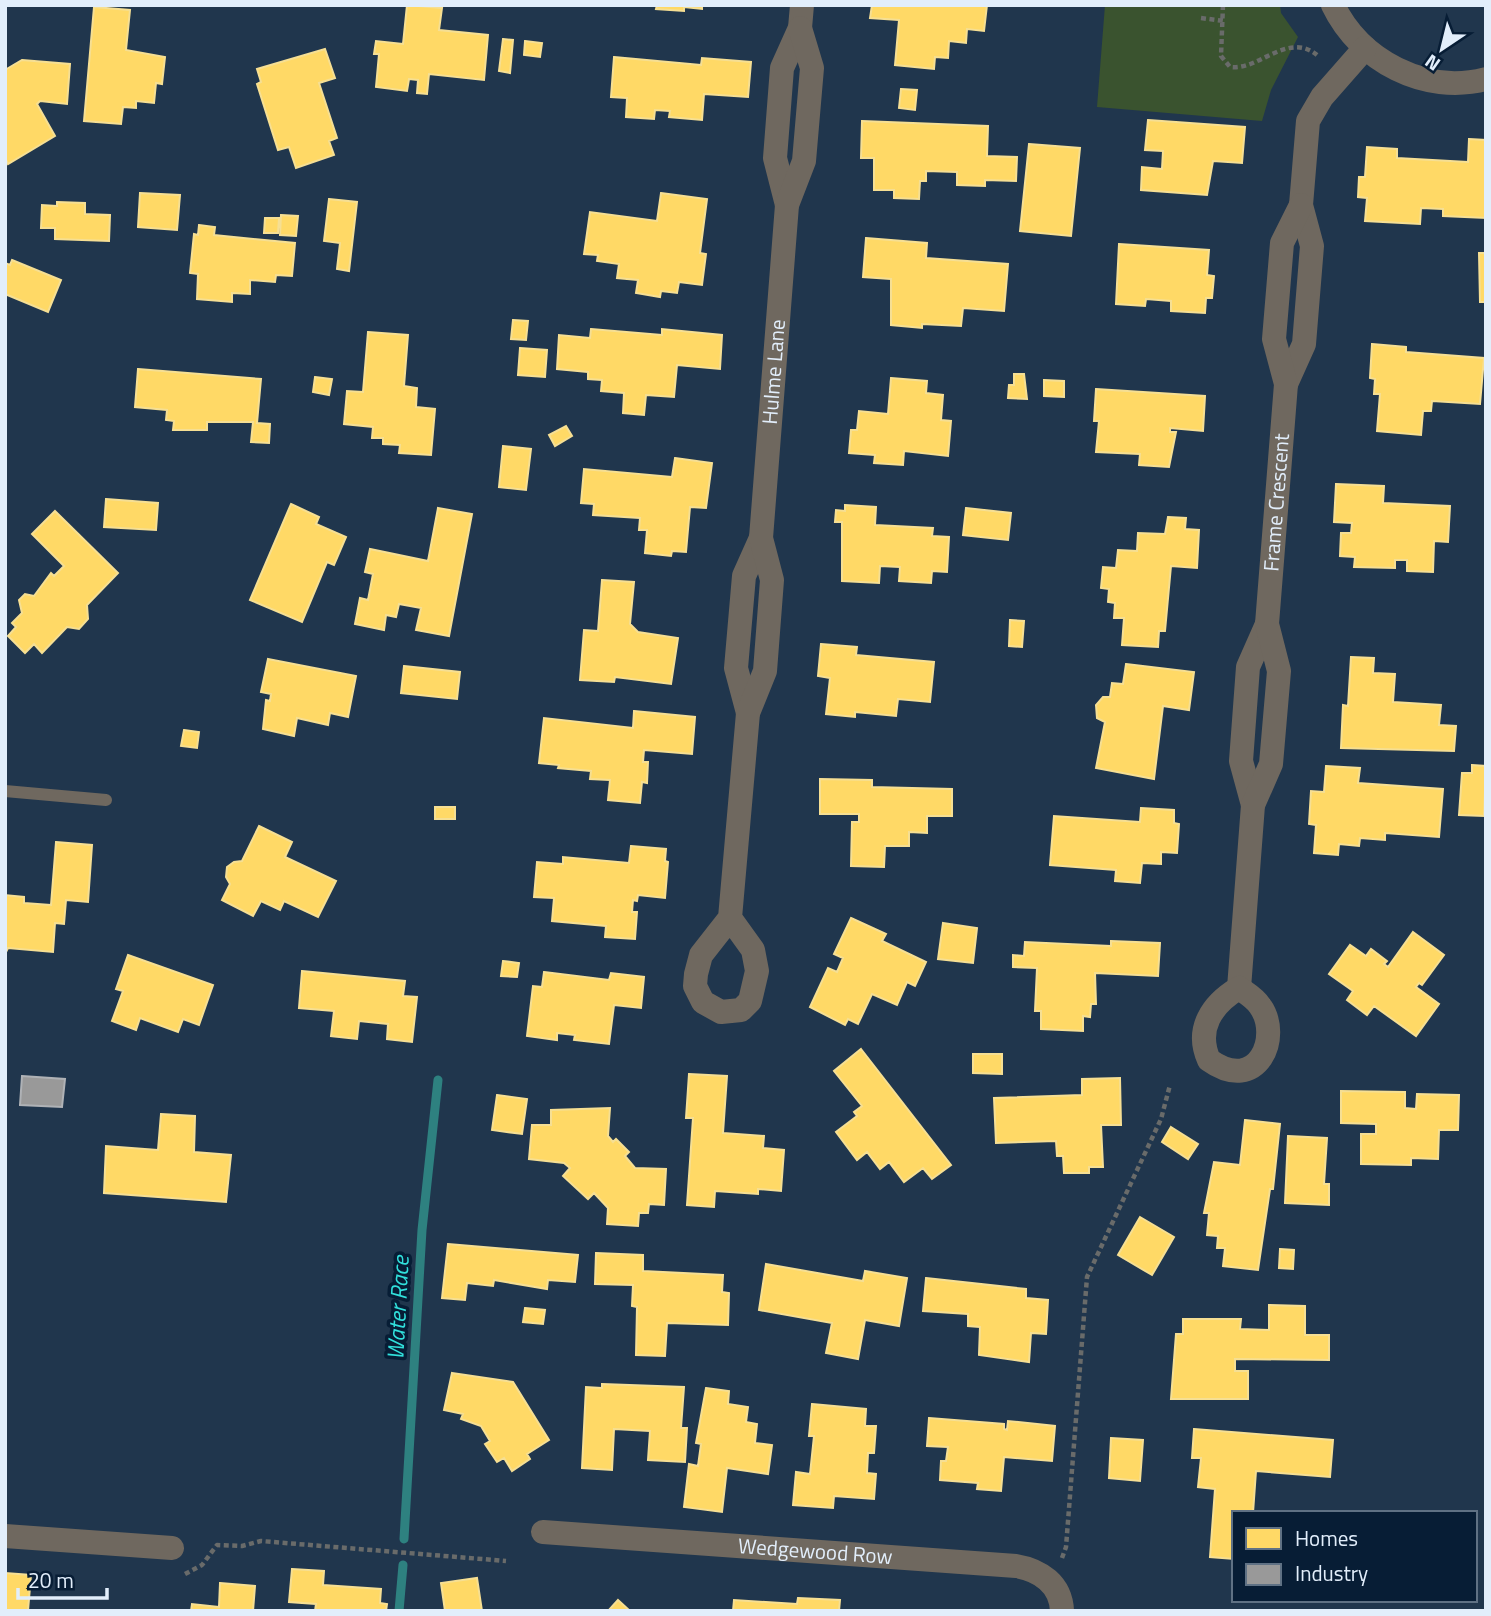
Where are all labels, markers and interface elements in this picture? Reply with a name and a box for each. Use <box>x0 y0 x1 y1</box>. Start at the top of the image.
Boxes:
north arrow <box>1407 14 1477 84</box>
text: N <box>1418 48 1446 79</box>
street label: Hulme Lane <box>753 318 793 426</box>
street label: Frame Crescent <box>1254 432 1297 573</box>
water label: Water Race <box>377 1254 418 1361</box>
legend <box>1232 1511 1477 1602</box>
text: Homes <box>1295 1522 1358 1554</box>
street label: Wedgewood Row <box>737 1529 894 1572</box>
scale bar <box>18 1556 107 1600</box>
text: Industry <box>1295 1557 1368 1589</box>
text: 20 m <box>28 1564 74 1596</box>

